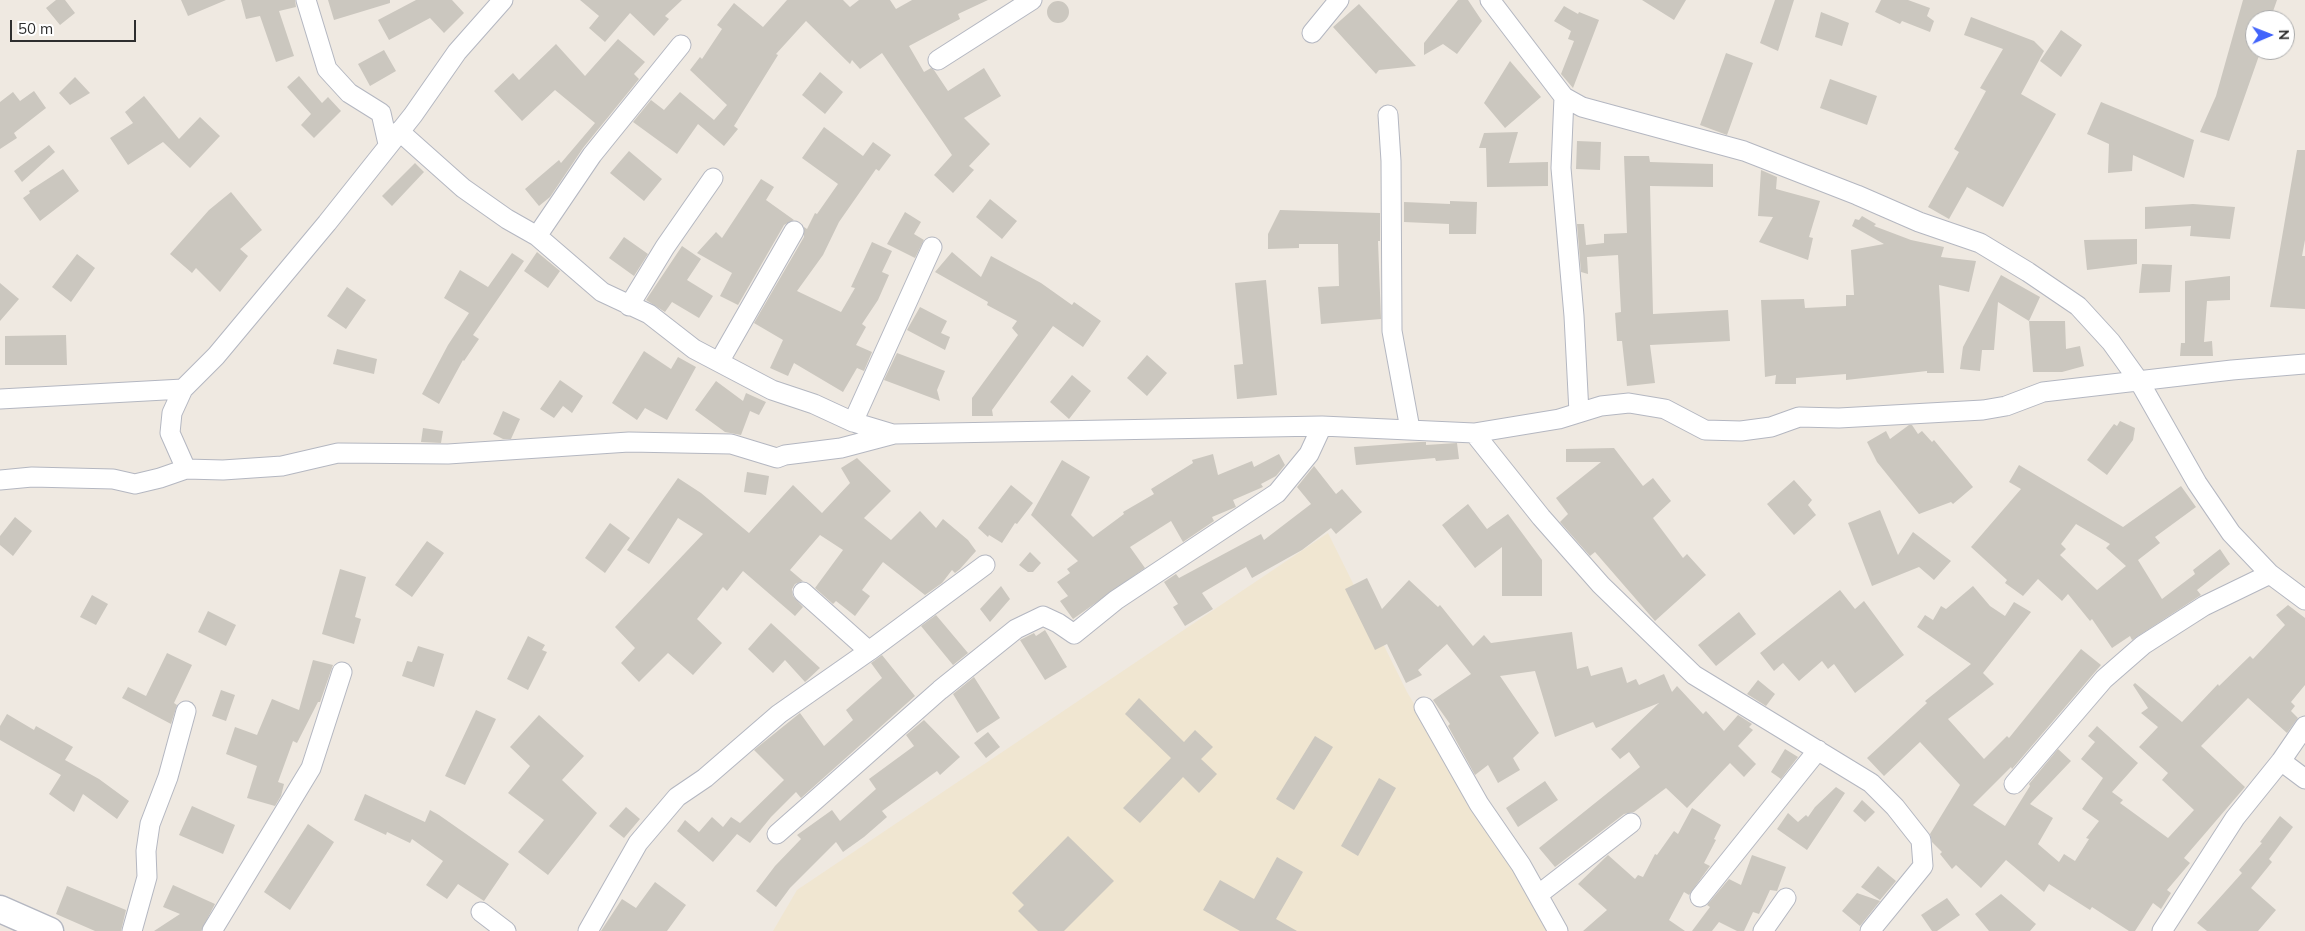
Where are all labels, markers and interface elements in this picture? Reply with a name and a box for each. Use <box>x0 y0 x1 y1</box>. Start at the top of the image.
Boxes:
scale bar <box>12 10 139 42</box>
north arrow <box>2245 10 2295 60</box>
text: 50 m <box>18 19 53 38</box>
text: N <box>2275 29 2293 40</box>

